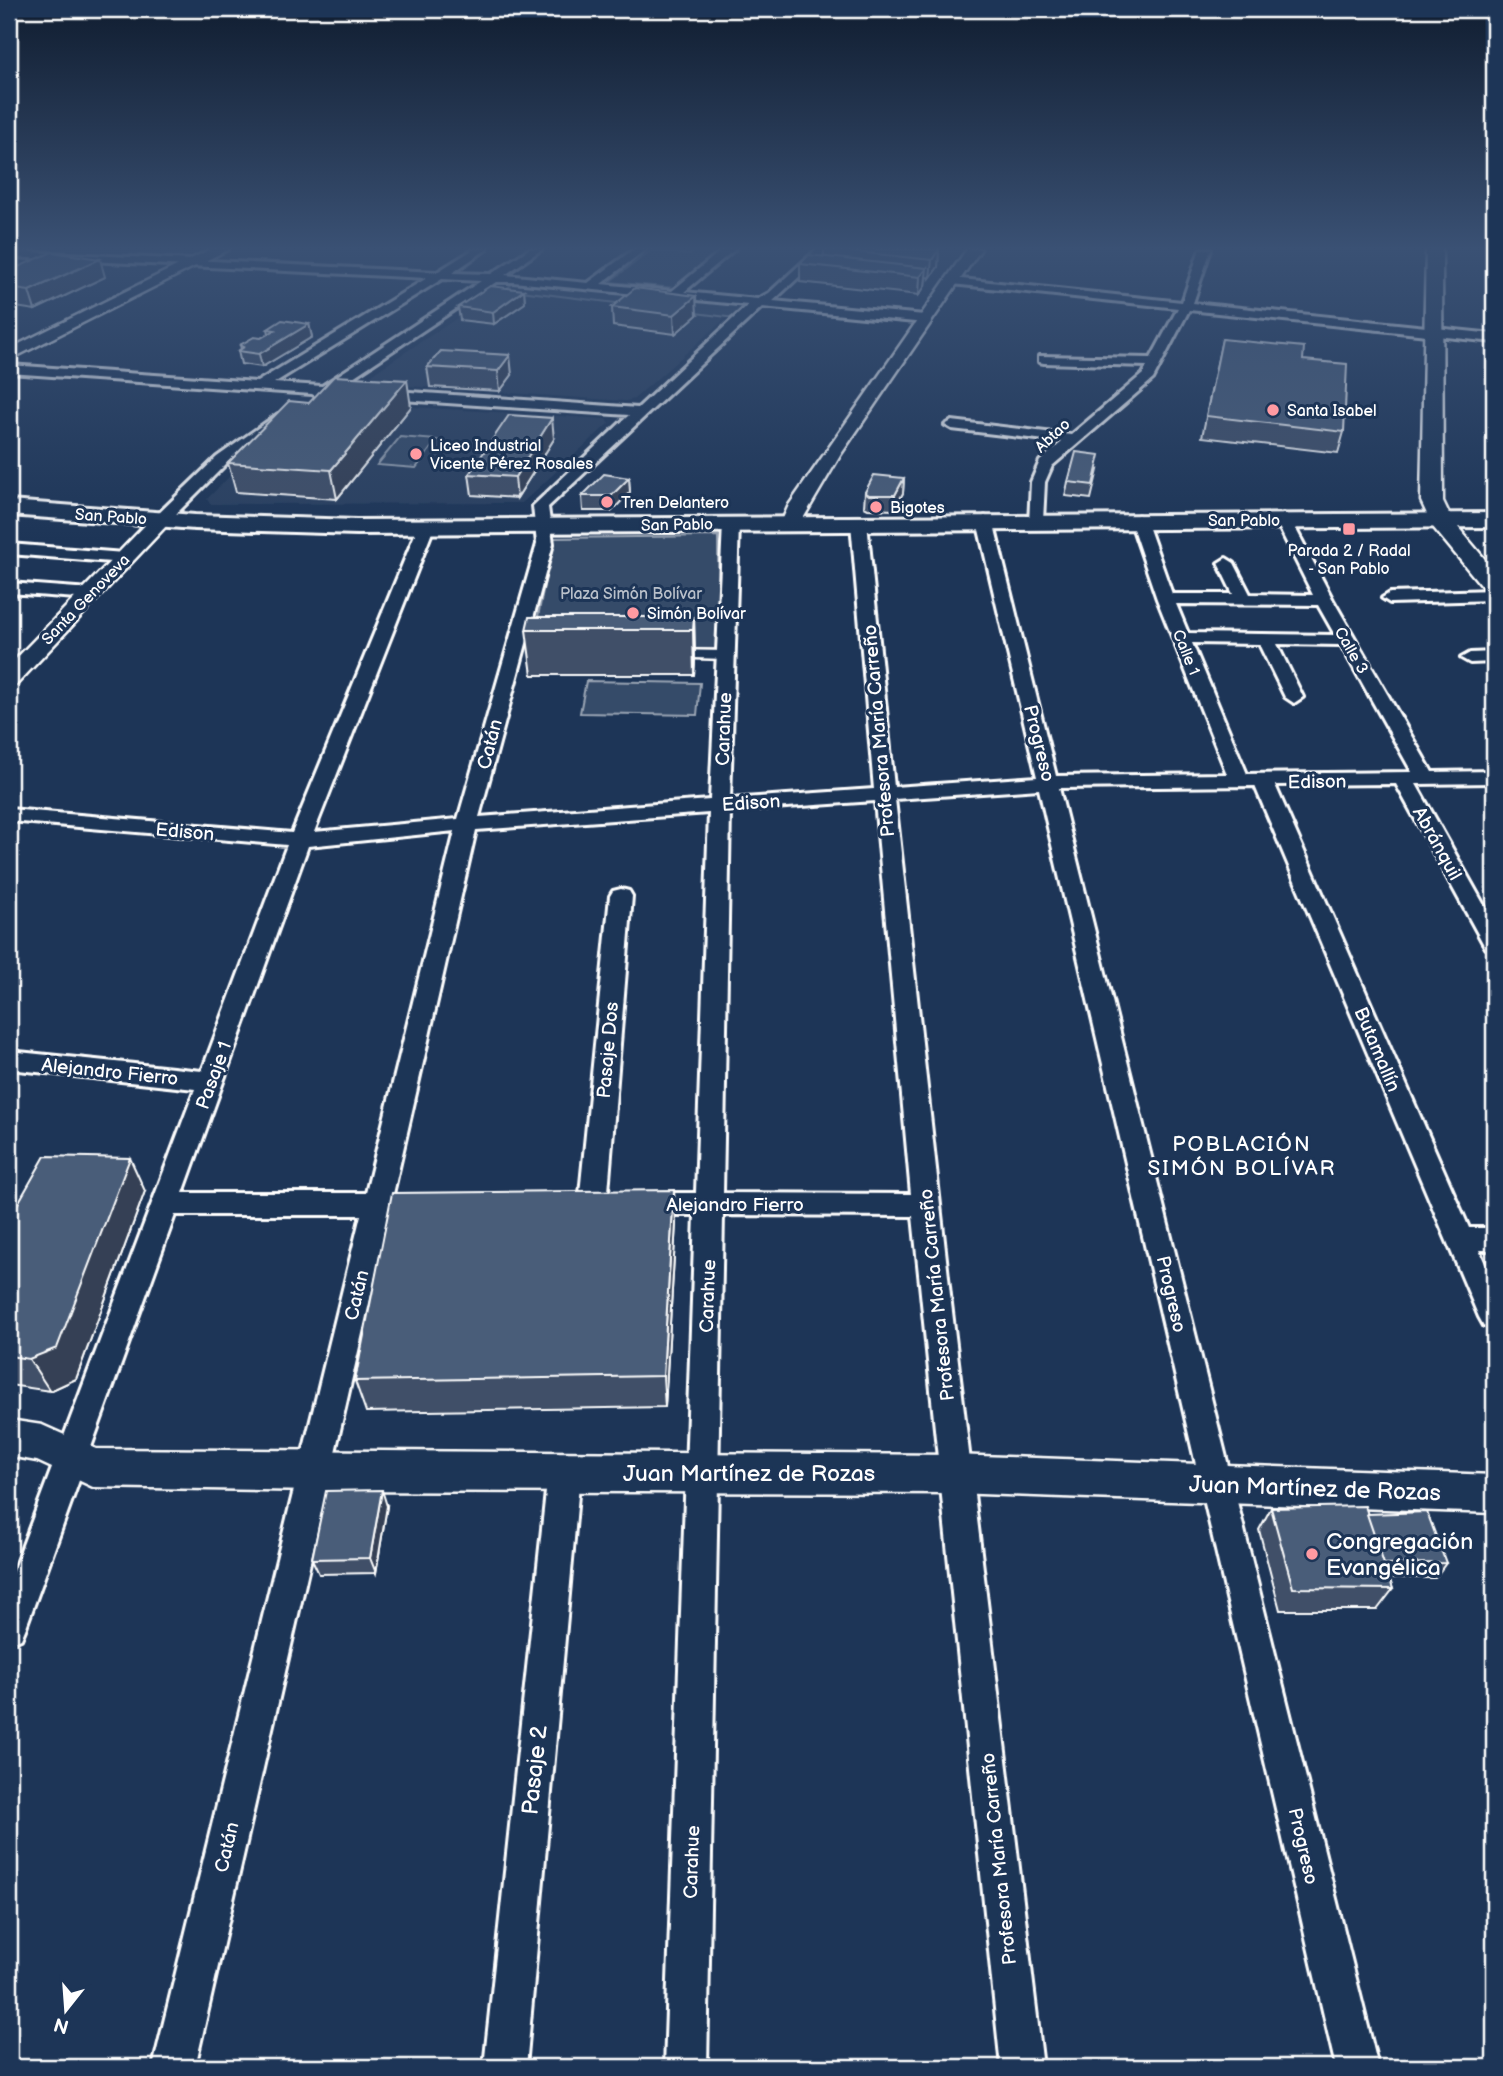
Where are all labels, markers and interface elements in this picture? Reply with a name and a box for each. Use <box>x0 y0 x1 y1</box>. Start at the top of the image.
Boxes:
marker: Santa Isabel <box>1265 402 1281 418</box>
place label: Santa Isabel <box>1287 402 1377 421</box>
street label: Abtao <box>1031 415 1075 457</box>
place label: Liceo Industrial Vicente Pérez Rosales <box>430 437 593 474</box>
marker: Liceo Industrial Vicente Pérez Rosales <box>408 446 424 462</box>
marker: Tren Delantero <box>599 494 615 510</box>
place label: Tren Delantero <box>621 494 729 513</box>
marker: Bigotes <box>868 499 884 515</box>
place label: Bigotes <box>890 499 945 518</box>
street label: San Pablo <box>74 506 148 529</box>
street label: San Pablo <box>1208 512 1280 531</box>
street label: San Pablo <box>641 515 713 536</box>
marker: Parada 2 / Radal - San Pablo <box>1341 521 1357 537</box>
place label: Parada 2 / Radal - San Pablo <box>1287 542 1411 579</box>
street label: Santa Genoveva <box>38 551 134 649</box>
park label: Plaza Simón Bolívar <box>560 585 702 604</box>
marker: Simón Bolívar <box>625 605 641 621</box>
place label: Simón Bolívar <box>647 605 746 624</box>
street label: Profesora María Carreño <box>859 624 900 838</box>
street label: Calle 3 <box>1330 624 1372 678</box>
street label: Calle 1 <box>1168 627 1203 678</box>
street label: Carahue <box>712 692 737 766</box>
street label: Progreso <box>1018 703 1059 784</box>
street label: Catán <box>473 717 508 772</box>
street label: Edison <box>1287 770 1347 795</box>
street label: Edison <box>721 790 781 817</box>
street label: Abránquil <box>1407 803 1466 885</box>
street label: Edison <box>155 818 215 847</box>
street label: Pasaje Dos <box>593 1001 624 1099</box>
street label: Butamallín <box>1348 1004 1405 1095</box>
street label: Pasaje 1 <box>192 1039 237 1113</box>
street label: Alejandro Fierro <box>40 1054 179 1091</box>
district label: POBLACIÓN SIMÓN BOLÍVAR <box>1147 1132 1337 1181</box>
street label: Profesora María Carreño <box>915 1188 960 1402</box>
street label: Alejandro Fierro <box>666 1194 804 1217</box>
street label: Progreso <box>1151 1254 1191 1335</box>
street label: Carahue <box>696 1259 721 1333</box>
street label: Catán <box>341 1268 374 1323</box>
street label: Juan Martínez de Rozas <box>623 1460 875 1488</box>
street label: Juan Martínez de Rozas <box>1188 1471 1441 1507</box>
place label: Congregación Evangélica <box>1326 1528 1473 1582</box>
marker: Congregación Evangélica <box>1304 1546 1320 1562</box>
street label: Pasaje 2 <box>516 1724 554 1816</box>
street label: Profesora María Carreño <box>977 1752 1022 1966</box>
street label: Progreso <box>1283 1806 1323 1887</box>
street label: Catán <box>211 1820 244 1875</box>
street label: Carahue <box>680 1825 705 1899</box>
north arrow <box>32 1974 102 2044</box>
text: N <box>51 2012 72 2038</box>

